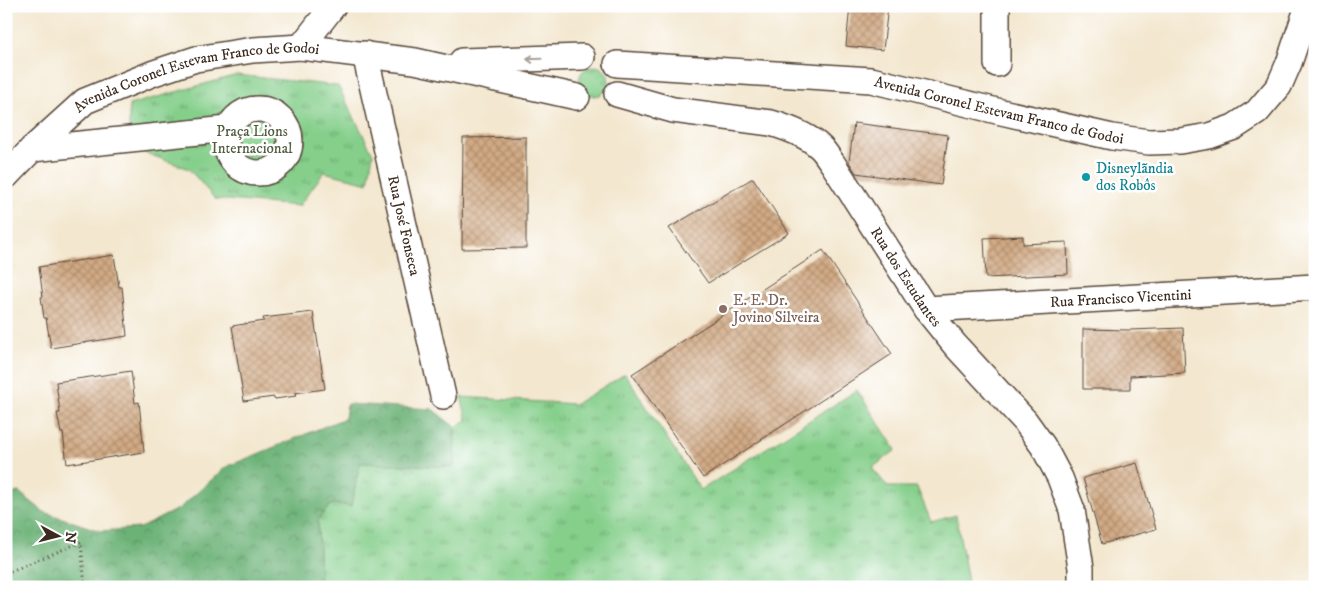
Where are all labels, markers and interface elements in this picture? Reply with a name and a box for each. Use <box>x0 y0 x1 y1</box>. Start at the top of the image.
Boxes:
street label: Avenida Coronel Estevam Franco de Godoi <box>70 38 320 117</box>
one-way arrow <box>526 54 542 64</box>
street label: Avenida Coronel Estevam Franco de Godoi <box>872 72 1125 148</box>
park label: Praça Lions Internacional <box>211 122 293 158</box>
place label: Disneylãndia dos Robôs <box>1096 159 1174 195</box>
marker: Disneylãndia dos Robôs <box>1080 171 1092 183</box>
street label: Rua José Fonseca <box>383 174 424 278</box>
street label: Rua dos Estudantes <box>866 224 945 331</box>
street label: Rua Francisco Vicentini <box>1050 285 1192 312</box>
place label: E. E. Dr. Jovino Silveira <box>731 291 820 327</box>
marker: E. E. Dr. Jovino Silveira <box>717 303 729 315</box>
north arrow <box>32 510 82 560</box>
text: N <box>60 531 80 545</box>

